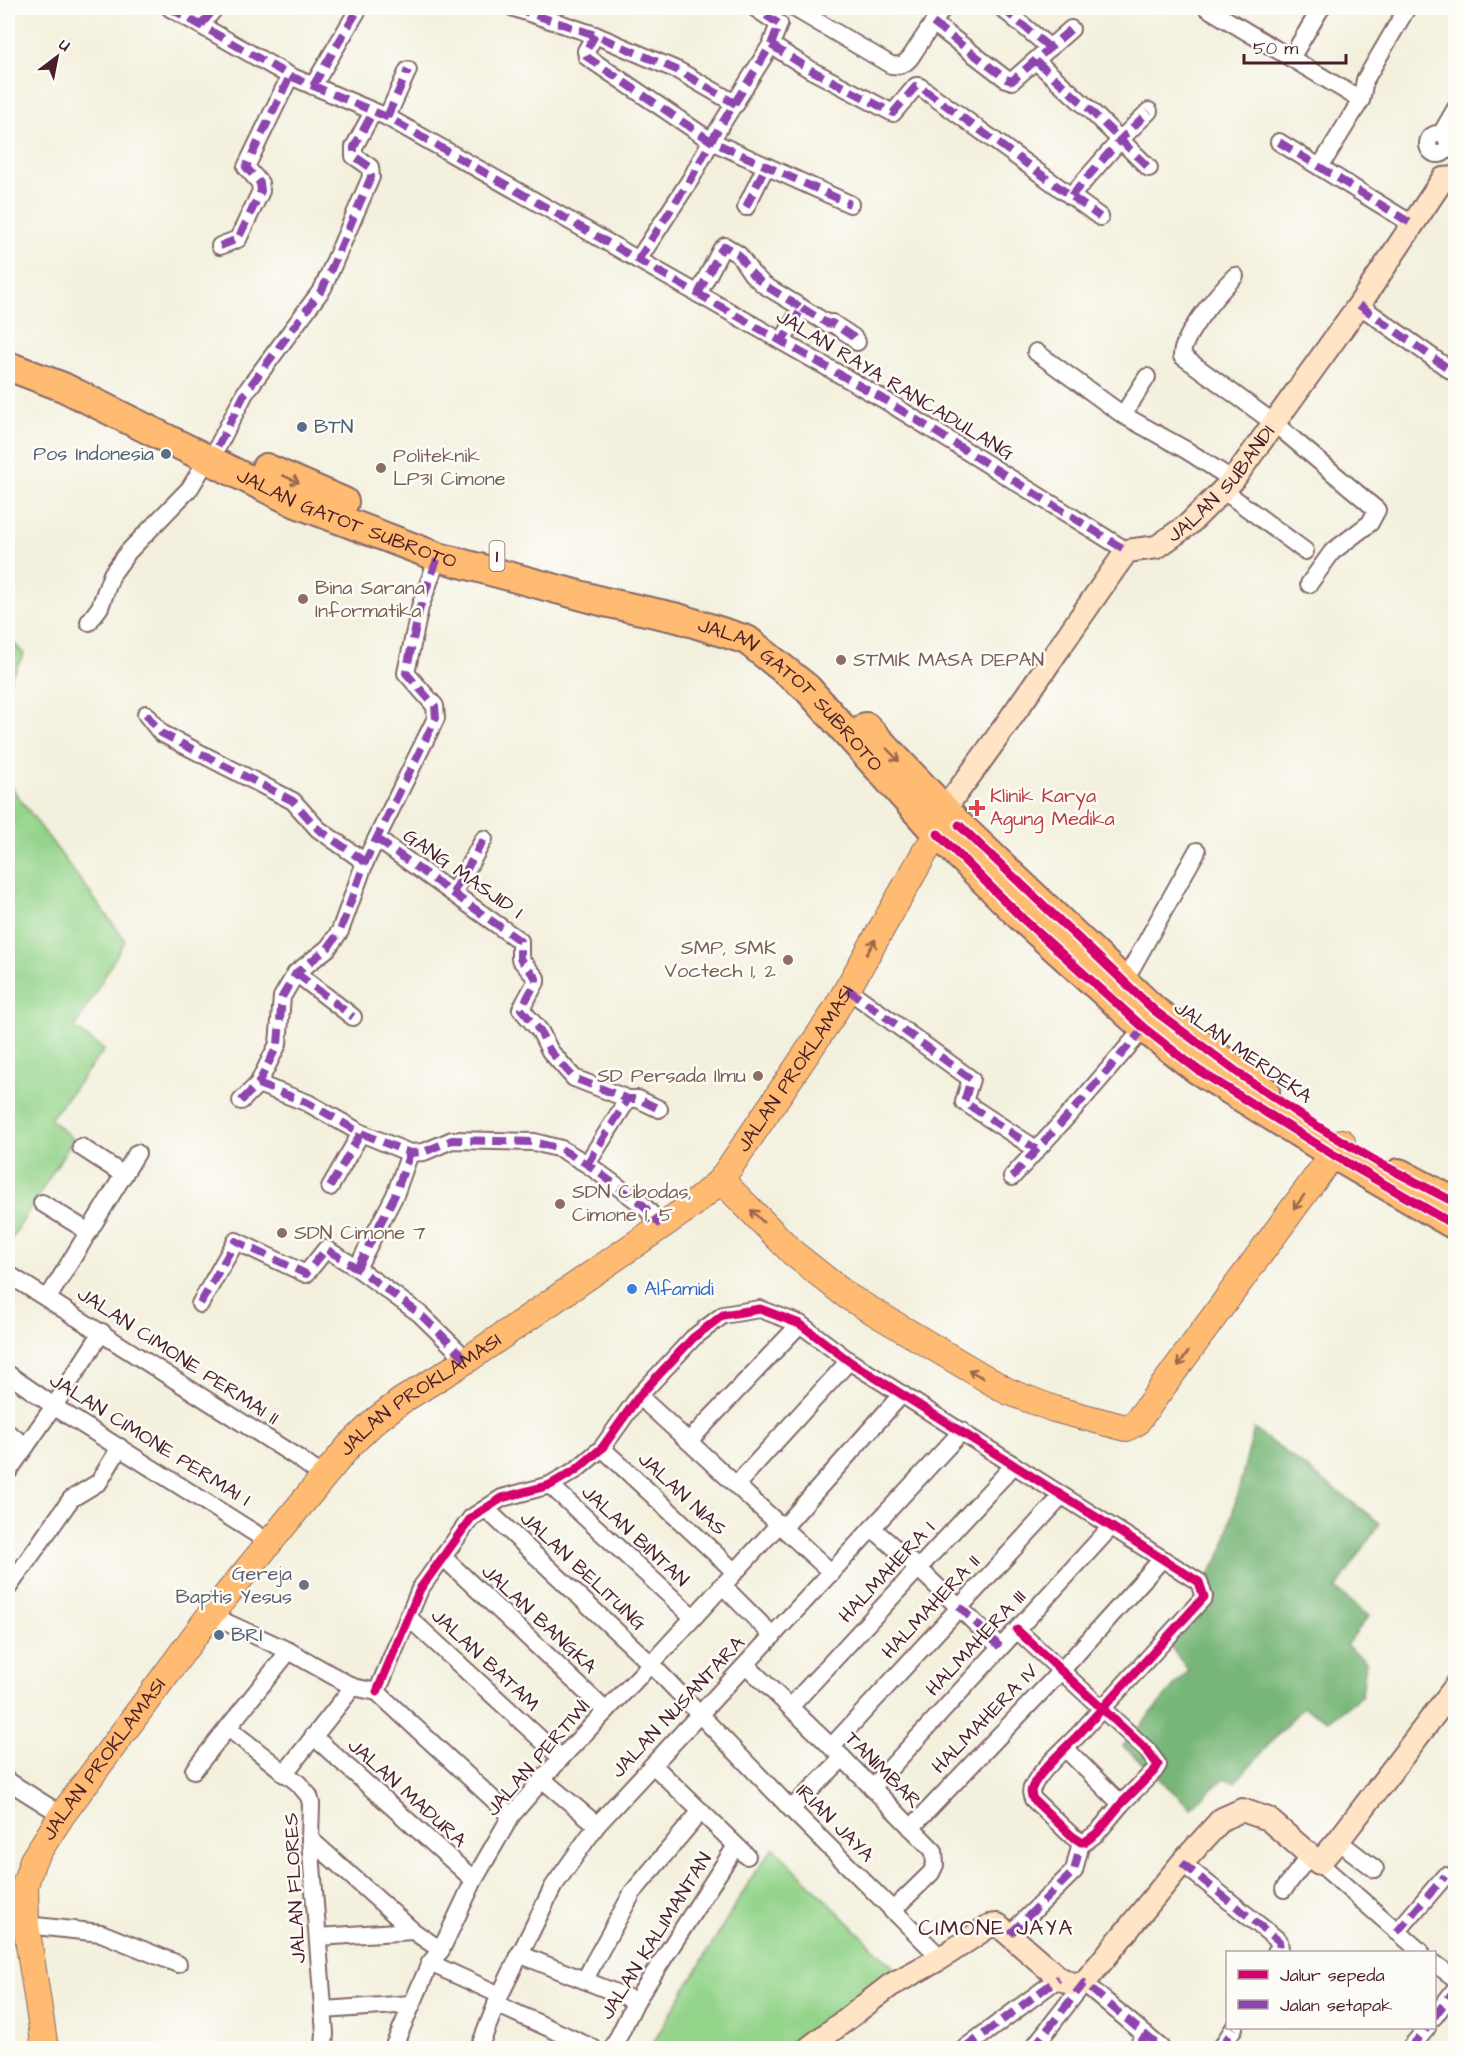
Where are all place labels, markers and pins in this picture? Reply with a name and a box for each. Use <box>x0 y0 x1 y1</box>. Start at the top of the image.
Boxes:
place label: BTN <box>314 413 353 441</box>
marker: BTN <box>295 420 309 434</box>
place label: Pos Indonesia <box>33 440 154 468</box>
place label: Politeknik LP3I Cimone <box>393 442 506 493</box>
marker: Pos Indonesia <box>159 447 173 461</box>
marker: Politeknik LP3I Cimone <box>374 461 388 475</box>
place label: Bina Sarana Informatika <box>315 574 425 625</box>
marker: Bina Sarana Informatika <box>296 592 310 606</box>
place label: STMIK MASA DEPAN <box>853 646 1044 674</box>
marker: STMIK MASA DEPAN <box>834 653 848 667</box>
place label: Klinik Karya Agung Medika <box>990 782 1115 834</box>
marker: Klinik Karya Agung Medika <box>968 799 986 817</box>
place label: SMP, SMK Voctech 1, 2 <box>665 934 777 985</box>
marker: SMP, SMK Voctech 1, 2 <box>781 953 795 967</box>
place label: SD Persada Ilmu <box>597 1062 746 1090</box>
marker: SD Persada Ilmu <box>751 1069 765 1083</box>
place label: SDN Cibodas, Cimone 1, 5 <box>572 1178 692 1229</box>
marker: SDN Cibodas, Cimone 1, 5 <box>553 1197 567 1211</box>
place label: SDN Cimone 7 <box>294 1219 426 1247</box>
marker: SDN Cimone 7 <box>275 1226 289 1240</box>
place label: Alfamidi <box>644 1275 714 1303</box>
marker: Alfamidi <box>625 1282 639 1296</box>
place label: Gereja Baptis Yesus <box>176 1560 292 1611</box>
marker: Gereja Baptis Yesus <box>297 1578 311 1592</box>
place label: BRI <box>231 1621 263 1649</box>
marker: BRI <box>212 1628 226 1642</box>

